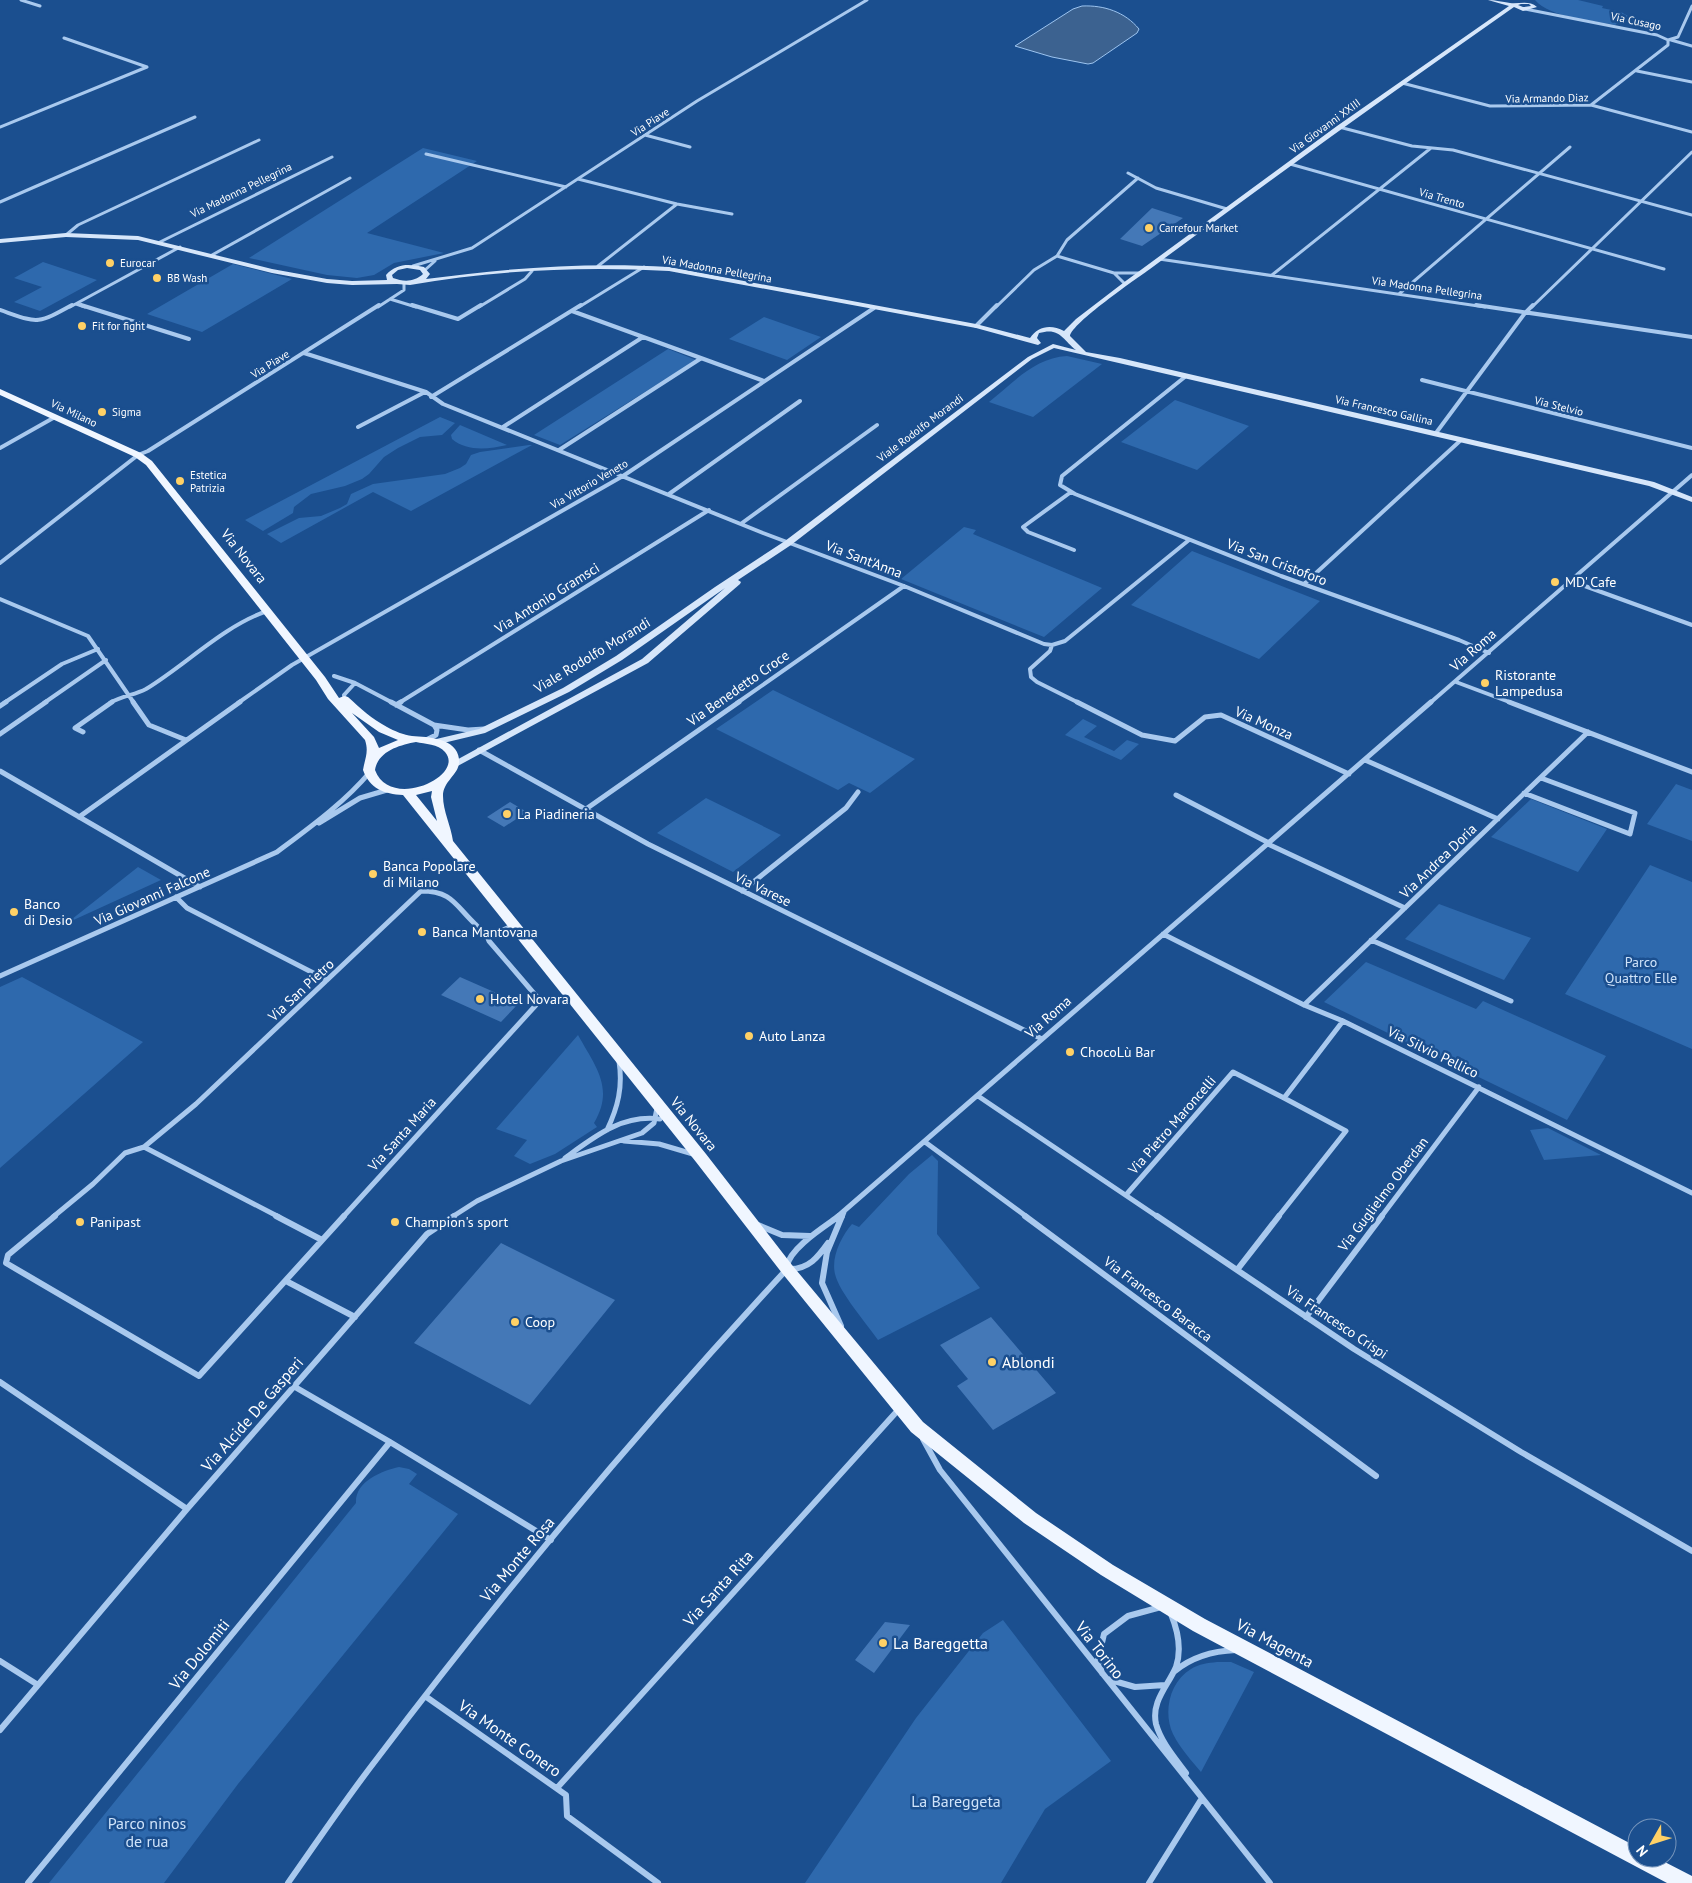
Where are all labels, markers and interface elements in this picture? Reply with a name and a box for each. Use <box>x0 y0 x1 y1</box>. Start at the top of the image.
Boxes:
street label: Via Cusago <box>1608 9 1663 33</box>
street label: Via Armando Diaz <box>1504 90 1589 106</box>
street label: Via Giovanni XXIII <box>1286 96 1363 157</box>
street label: Via Piave <box>627 104 672 140</box>
street label: Via Madonna Pellegrina <box>187 159 294 221</box>
street label: Via Trento <box>1416 185 1467 211</box>
place label: Carrefour Market <box>1159 221 1238 235</box>
marker: Carrefour Market <box>1143 222 1155 234</box>
street label: Via Madonna Pellegrina <box>660 252 773 286</box>
place label: Eurocar <box>120 256 156 270</box>
marker: Eurocar <box>104 257 116 269</box>
place label: BB Wash <box>167 271 207 285</box>
marker: BB Wash <box>151 272 163 284</box>
street label: Via Madonna Pellegrina <box>1370 273 1483 303</box>
place label: Fit for fight <box>92 319 145 333</box>
marker: Fit for fight <box>76 320 88 332</box>
street label: Via Piave <box>247 346 292 382</box>
street label: Viale Rodolfo Morandi <box>873 391 966 466</box>
street label: Via Francesco Gallina <box>1333 392 1434 428</box>
street label: Via Stelvio <box>1532 393 1585 419</box>
street label: Via Milano <box>48 396 100 430</box>
place label: Sigma <box>112 405 141 419</box>
marker: Sigma <box>96 406 108 418</box>
street label: Via Vittorio Veneto <box>547 456 630 512</box>
place label: Estetica Patrizia <box>190 468 227 495</box>
marker: Estetica Patrizia <box>174 475 186 487</box>
street label: Via Novara <box>216 524 271 587</box>
street label: Via San Cristoforo <box>1223 534 1330 589</box>
street label: Via Sant'Anna <box>822 536 905 582</box>
street label: Via Antonio Gramsci <box>490 559 603 638</box>
place label: MD' Cafe <box>1565 573 1616 591</box>
marker: MD' Cafe <box>1549 576 1561 588</box>
street label: Viale Rodolfo Morandi <box>530 613 653 697</box>
street label: Via Roma <box>1445 625 1500 676</box>
street label: Via Benedetto Croce <box>683 646 793 731</box>
place label: Ristorante Lampedusa <box>1495 666 1563 700</box>
marker: Ristorante Lampedusa <box>1479 677 1491 689</box>
street label: Via Monza <box>1231 702 1296 744</box>
place label: La Piadineria <box>517 805 595 823</box>
marker: La Piadineria <box>501 808 513 820</box>
street label: Via Andrea Doria <box>1395 820 1480 903</box>
place label: Banca Popolare di Milano <box>383 857 476 891</box>
street label: Via Giovanni Falcone <box>90 862 213 930</box>
street label: Via Varese <box>731 867 794 910</box>
marker: Banca Popolare di Milano <box>367 868 379 880</box>
place label: Banco di Desio <box>24 895 72 929</box>
marker: Banco di Desio <box>8 906 20 918</box>
place label: Banca Mantovana <box>432 923 538 941</box>
marker: Banca Mantovana <box>416 926 428 938</box>
park label: Parco Quattro Elle <box>1605 953 1677 987</box>
street label: Via San Pietro <box>263 955 338 1026</box>
place label: Hotel Novara <box>490 990 569 1008</box>
street label: Via Roma <box>1020 992 1075 1043</box>
marker: Hotel Novara <box>474 993 486 1005</box>
street label: Via Silvio Pellico <box>1384 1022 1482 1082</box>
place label: Auto Lanza <box>759 1027 825 1045</box>
marker: Auto Lanza <box>743 1030 755 1042</box>
place label: ChocoLù Bar <box>1080 1043 1155 1061</box>
marker: ChocoLù Bar <box>1064 1046 1076 1058</box>
street label: Via Pietro Maroncelli <box>1124 1072 1220 1179</box>
street label: Via Novara <box>666 1092 721 1155</box>
street label: Via Santa Maria <box>363 1093 440 1175</box>
street label: Via Guglielmo Oberdan <box>1333 1133 1432 1256</box>
place label: Panipast <box>90 1213 141 1231</box>
place label: Champion's sport <box>405 1213 508 1231</box>
marker: Panipast <box>74 1216 86 1228</box>
marker: Champion's sport <box>389 1216 401 1228</box>
street label: Via Francesco Baracca <box>1099 1252 1216 1346</box>
street label: Via Francesco Crispi <box>1282 1281 1391 1363</box>
place label: Coop <box>525 1313 555 1331</box>
marker: Coop <box>509 1316 521 1328</box>
place label: Ablondi <box>1002 1352 1055 1372</box>
street label: Via Alcide De Gasperi <box>196 1353 307 1476</box>
marker: Ablondi <box>986 1356 998 1368</box>
street label: Via Monte Rosa <box>475 1512 558 1606</box>
street label: Via Santa Rita <box>678 1546 757 1631</box>
street label: Via Magenta <box>1232 1614 1317 1672</box>
street label: Via Dolomiti <box>164 1615 233 1694</box>
street label: Via Torino <box>1071 1616 1129 1683</box>
place label: La Bareggetta <box>893 1633 988 1653</box>
marker: La Bareggetta <box>877 1637 889 1649</box>
street label: Via Monte Conero <box>454 1694 565 1781</box>
park label: La Bareggeta <box>911 1791 1001 1811</box>
park label: Parco ninos de rua <box>108 1813 187 1851</box>
north arrow <box>1627 1818 1677 1868</box>
text: N <box>1632 1842 1652 1860</box>

